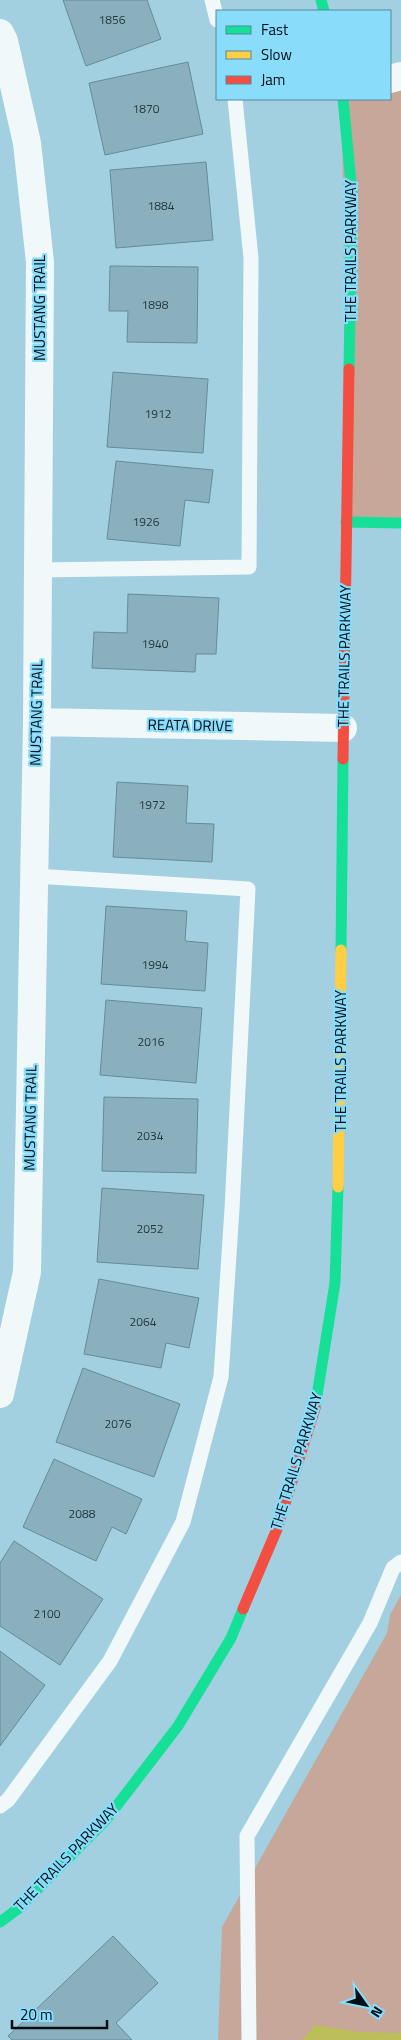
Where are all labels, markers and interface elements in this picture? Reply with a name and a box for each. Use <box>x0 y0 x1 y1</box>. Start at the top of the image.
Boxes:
house number: 1856 <box>99 10 126 29</box>
legend <box>216 10 391 100</box>
text: Fast <box>261 18 289 41</box>
text: Slow <box>261 43 292 66</box>
text: Jam <box>261 68 285 91</box>
house number: 1870 <box>133 99 160 118</box>
street label: THE TRAILS PARKWAY <box>339 180 362 322</box>
house number: 1884 <box>148 196 175 215</box>
street label: MUSTANG TRAIL <box>28 255 51 361</box>
house number: 1898 <box>142 295 169 314</box>
house number: 1912 <box>145 404 171 423</box>
house number: 1926 <box>133 512 160 531</box>
street label: THE TRAILS PARKWAY <box>331 585 357 727</box>
house number: 1940 <box>142 634 169 653</box>
street label: MUSTANG TRAIL <box>24 660 48 766</box>
street label: REATA DRIVE <box>147 713 233 737</box>
house number: 1972 <box>139 795 165 814</box>
house number: 1994 <box>142 955 169 974</box>
street label: THE TRAILS PARKWAY <box>329 990 352 1132</box>
house number: 2016 <box>138 1032 165 1051</box>
street label: MUSTANG TRAIL <box>18 1065 42 1171</box>
house number: 2034 <box>137 1126 164 1145</box>
house number: 2052 <box>137 1219 163 1238</box>
house number: 2064 <box>130 1312 157 1331</box>
street label: THE TRAILS PARKWAY <box>264 1390 328 1532</box>
house number: 2076 <box>105 1414 132 1433</box>
house number: 2088 <box>69 1504 96 1523</box>
house number: 2100 <box>34 1604 61 1623</box>
street label: THE TRAILS PARKWAY <box>8 1798 124 1916</box>
north arrow <box>341 1980 391 2030</box>
scale bar <box>12 1998 108 2030</box>
text: 20 m <box>20 2003 53 2026</box>
text: N <box>366 2003 389 2022</box>

